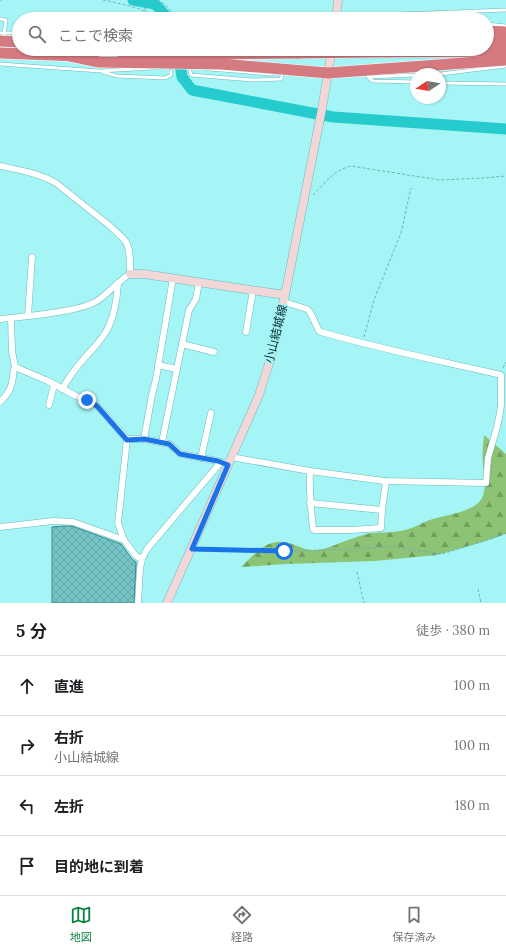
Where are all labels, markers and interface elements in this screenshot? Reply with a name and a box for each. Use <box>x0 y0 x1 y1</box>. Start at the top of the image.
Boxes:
search box <box>12 12 494 56</box>
icon: search <box>26 23 48 45</box>
text: ここで検索 <box>58 26 133 45</box>
north arrow <box>410 68 446 104</box>
street label: 小山結城線 <box>261 303 290 365</box>
route end <box>78 391 96 409</box>
route start <box>275 542 293 560</box>
text: 5 分 <box>16 620 47 642</box>
text: 徒歩 · 380 m <box>416 622 490 639</box>
icon: ahead <box>16 675 38 697</box>
text: 直進 <box>54 677 84 696</box>
text: 100 m <box>454 677 490 694</box>
text: 右折 <box>54 728 84 747</box>
icon: right <box>16 735 38 757</box>
text: 100 m <box>454 737 490 754</box>
text: 小山結城線 <box>54 749 119 766</box>
icon: left <box>16 795 38 817</box>
text: 左折 <box>54 797 84 816</box>
text: 180 m <box>455 797 490 814</box>
icon: arrive <box>16 855 38 877</box>
text: 目的地に到着 <box>54 857 144 876</box>
tab: 地図 <box>70 904 92 944</box>
tab: 経路 <box>231 904 253 944</box>
tab: 保存済み <box>392 904 436 944</box>

